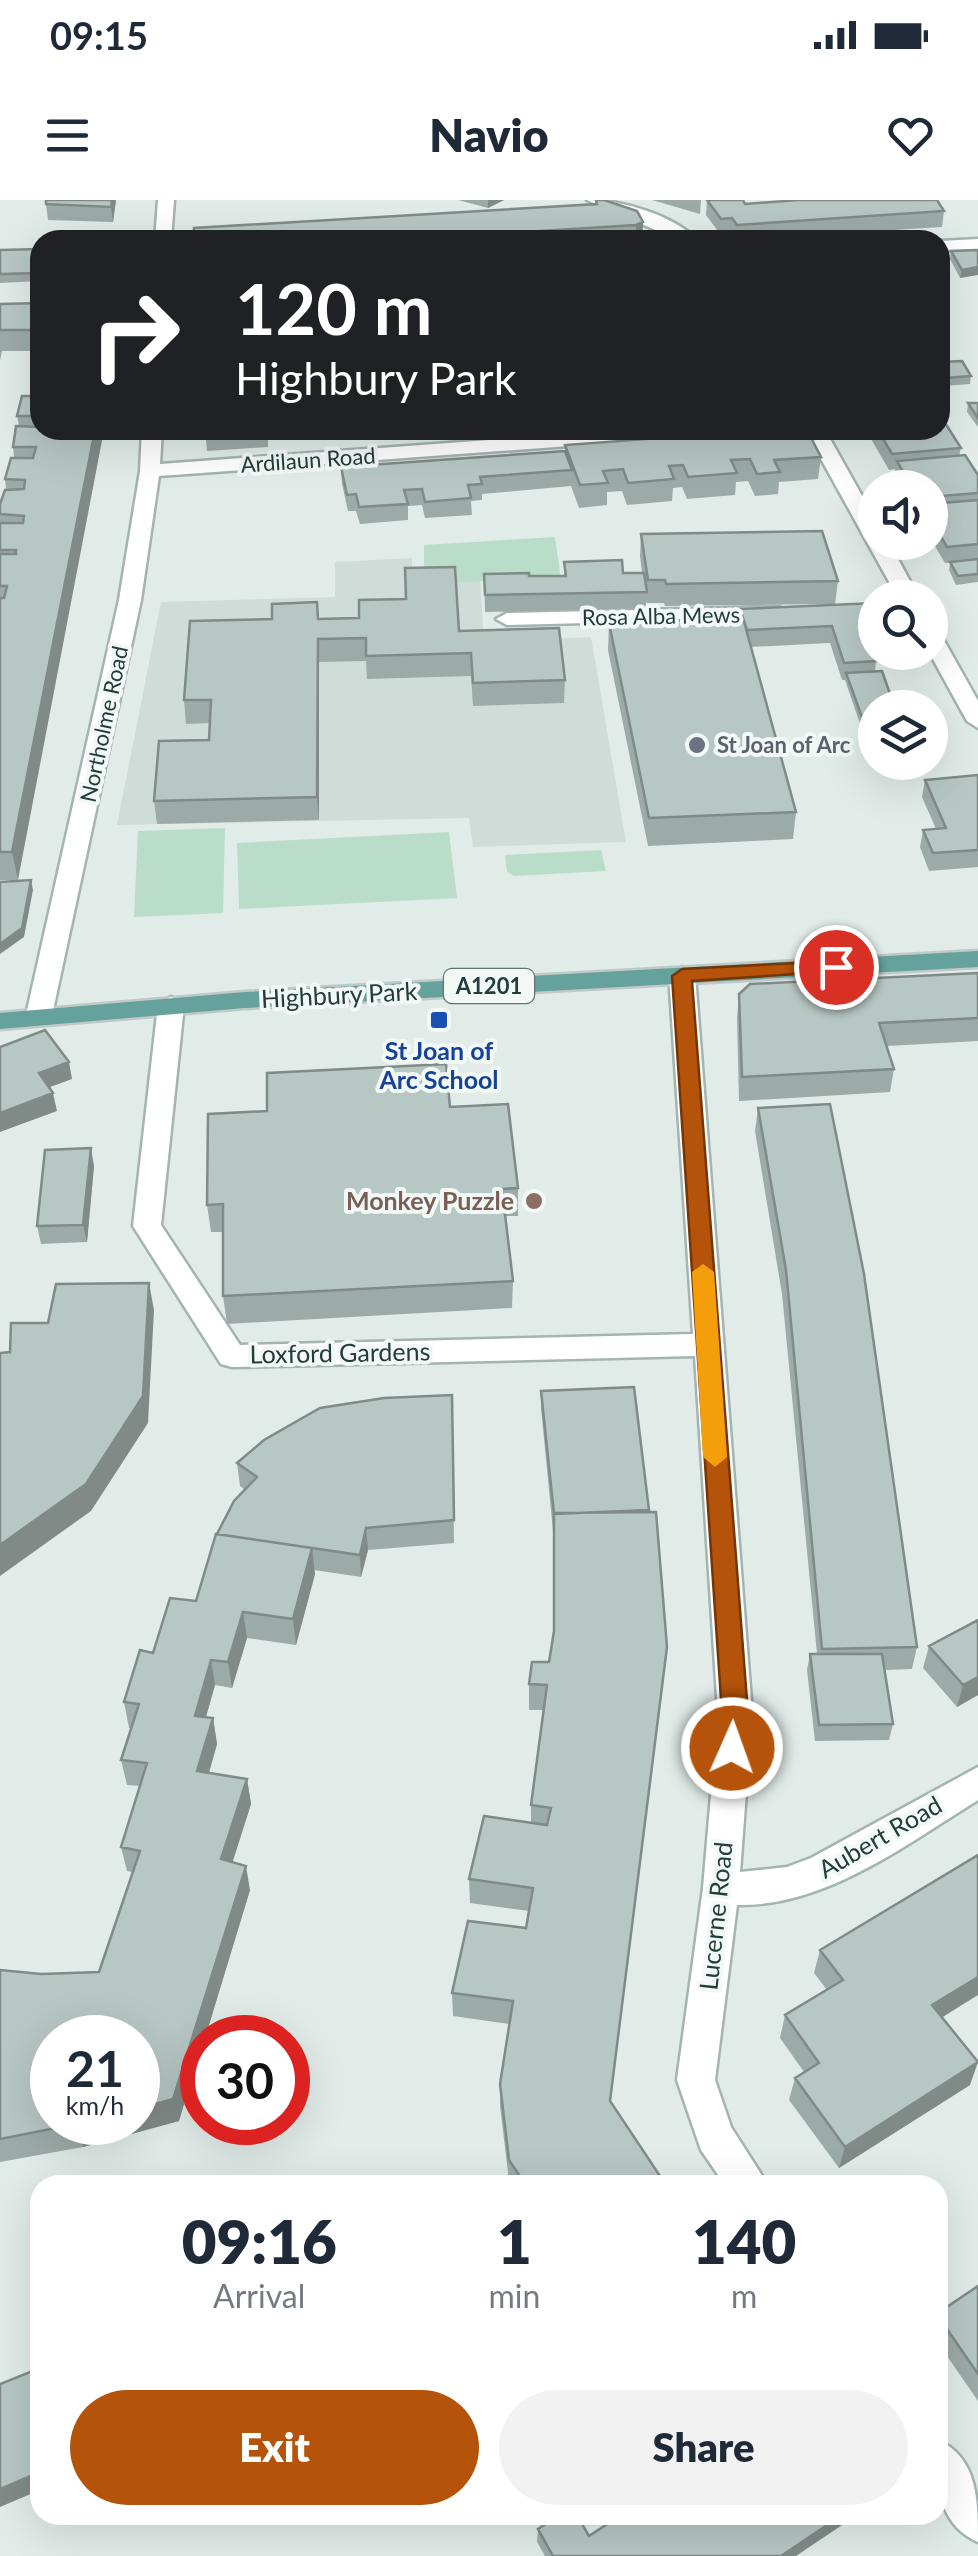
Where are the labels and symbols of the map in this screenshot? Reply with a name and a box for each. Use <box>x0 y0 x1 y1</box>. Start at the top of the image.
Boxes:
street label: Ardilaun Road <box>240 441 376 478</box>
street label: Rosa Alba Mews <box>582 601 740 630</box>
street label: Northolme Road <box>74 643 133 804</box>
place label: St Joan of Arc <box>717 731 851 758</box>
marker: St Joan of Arc <box>686 734 708 756</box>
pin <box>794 925 879 1010</box>
road number: A1201 <box>444 969 534 1003</box>
street label: Highbury Park <box>260 975 418 1013</box>
marker: St Joan of Arc School <box>428 1009 450 1031</box>
place label: St Joan of Arc School <box>378 1035 499 1094</box>
place label: Monkey Puzzle <box>346 1185 514 1215</box>
marker: Monkey Puzzle <box>523 1190 545 1212</box>
street label: Loxford Gardens <box>249 1335 431 1369</box>
position arrow <box>680 1696 784 1800</box>
street label: Aubert Road <box>812 1789 947 1884</box>
street label: Lucerne Road <box>692 1840 738 1992</box>
speed limit sign: 30 <box>180 2015 310 2145</box>

